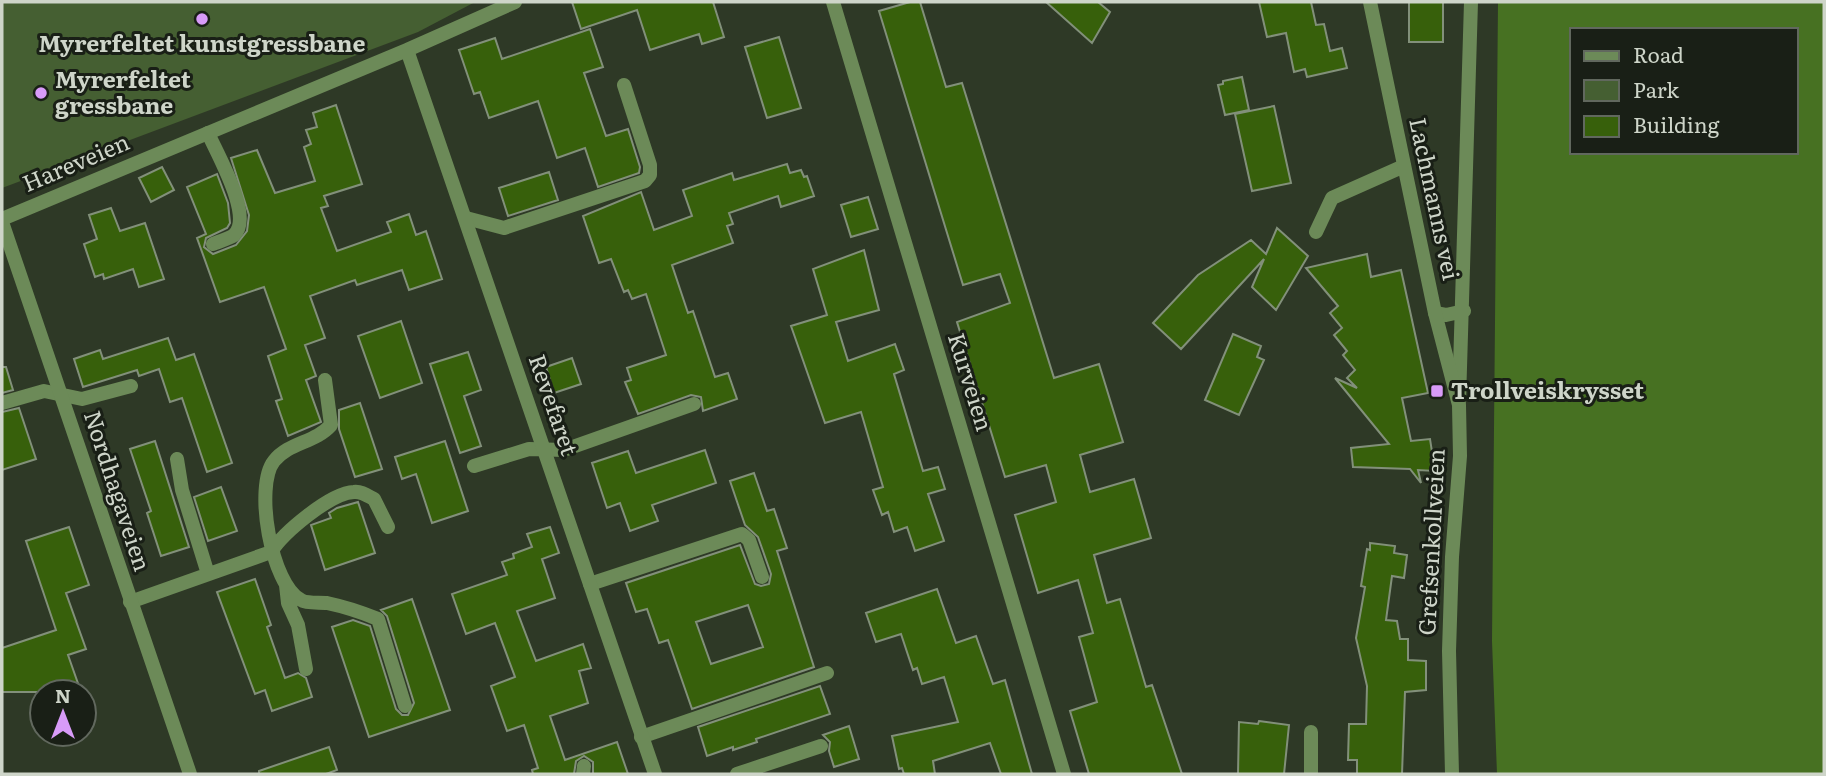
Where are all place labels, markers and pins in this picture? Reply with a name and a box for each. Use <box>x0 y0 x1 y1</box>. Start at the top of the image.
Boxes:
marker: Myrerfeltet kunstgressbane <box>194 11 210 27</box>
place label: Myrerfeltet kunstgressbane <box>39 25 365 59</box>
place label: Myrerfeltet gressbane <box>55 61 191 121</box>
marker: Myrerfeltet gressbane <box>33 85 49 101</box>
place label: Trollveiskrysset <box>1451 372 1644 406</box>
marker: Trollveiskrysset <box>1429 383 1445 399</box>

